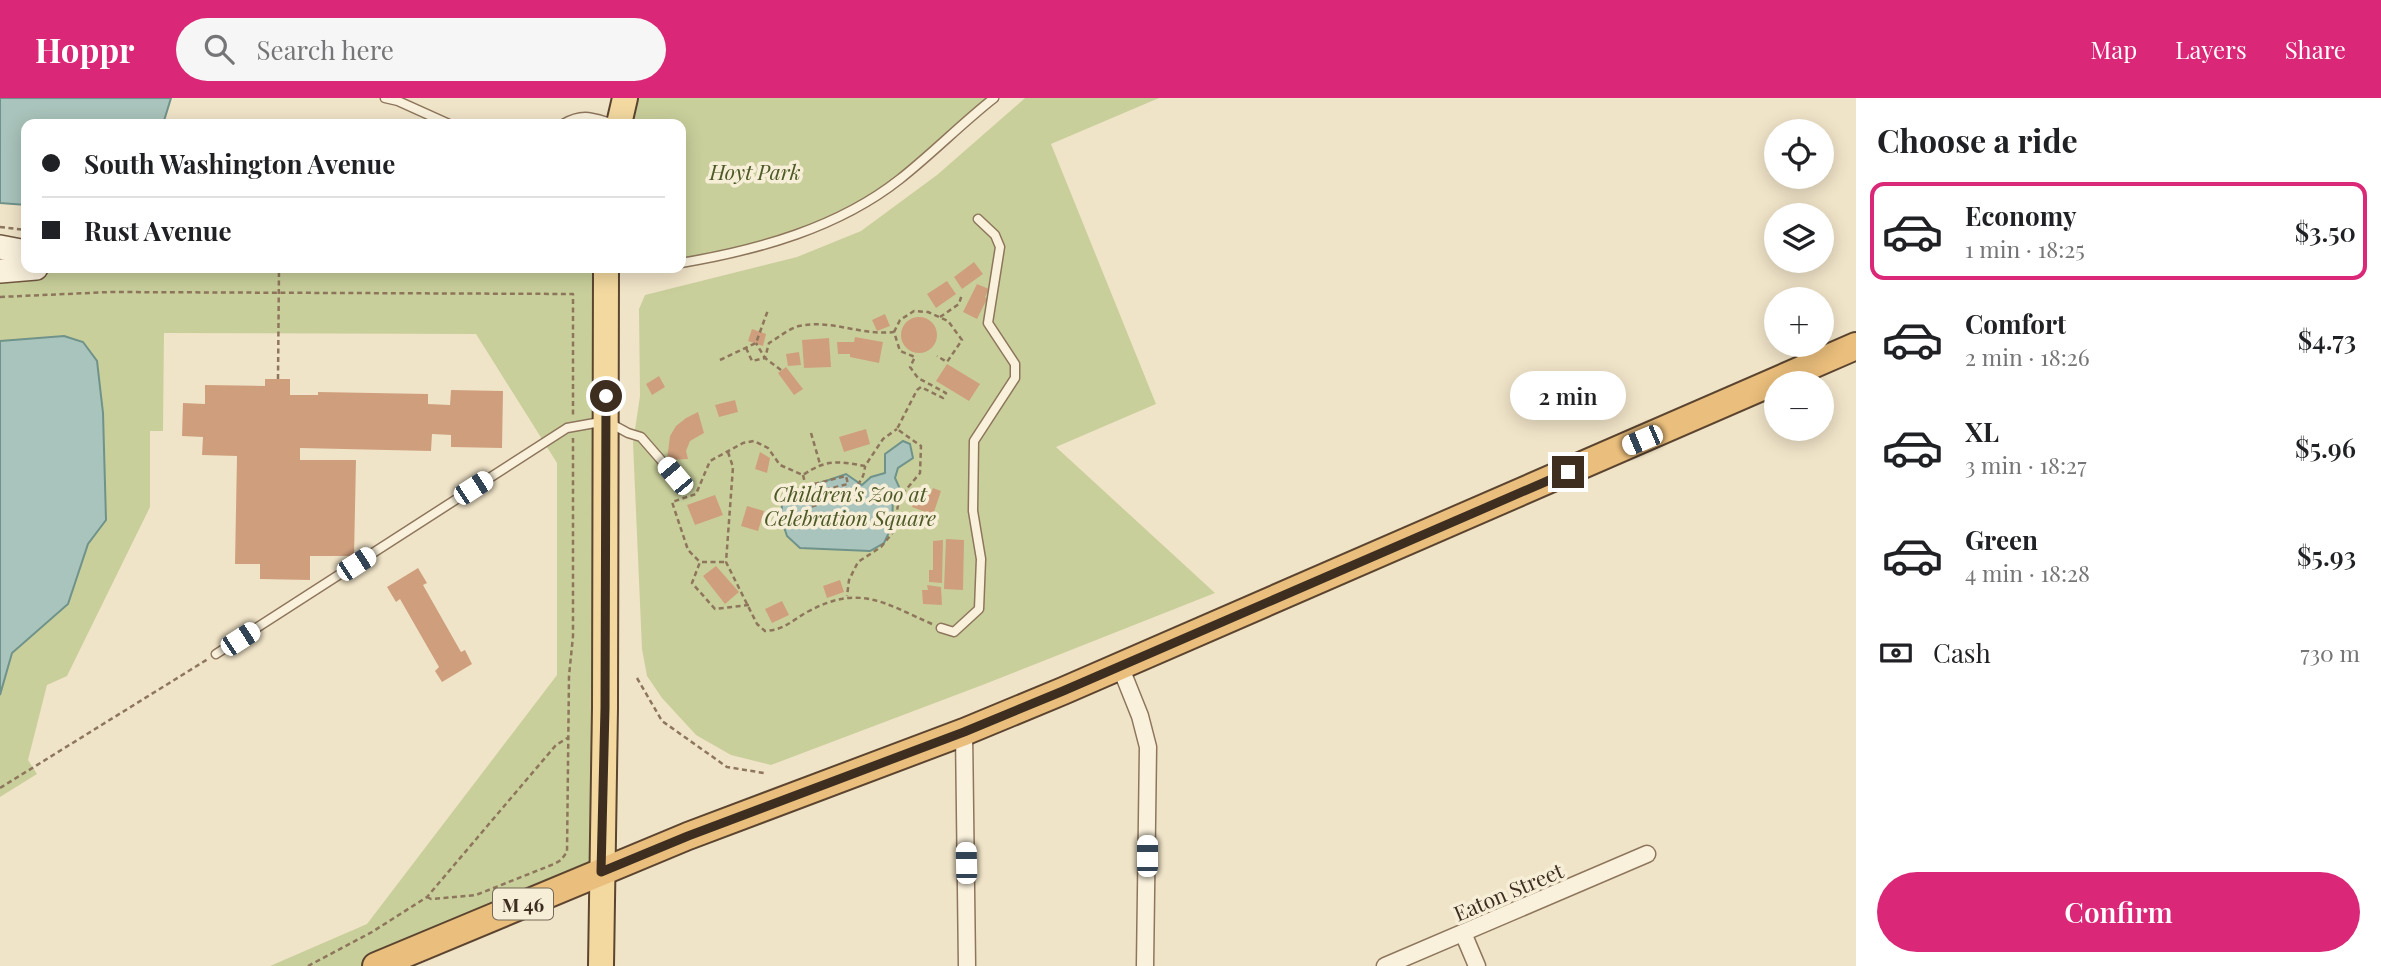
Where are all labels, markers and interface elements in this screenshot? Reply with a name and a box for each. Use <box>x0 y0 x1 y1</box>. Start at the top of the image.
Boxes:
search box <box>176 18 666 81</box>
text: Hoppr <box>35 27 134 71</box>
icon: search <box>200 30 238 68</box>
text: Search here <box>256 32 394 67</box>
text: Map <box>2091 33 2137 65</box>
text: Layers <box>2175 33 2247 65</box>
text: Share <box>2285 33 2346 65</box>
text: Choose a ride <box>1877 118 2078 161</box>
map controls <box>1764 119 1834 441</box>
button: locate <box>1764 119 1834 189</box>
text: South Washington Avenue <box>84 146 395 181</box>
park label: Hoyt Park <box>709 157 801 185</box>
text: Economy <box>1965 198 2076 233</box>
icon: car <box>1881 200 1944 263</box>
button: layers <box>1764 203 1834 273</box>
text: Rust Avenue <box>84 213 232 248</box>
text: $3.50 <box>2295 214 2356 249</box>
text: 1 min · 18:25 <box>1965 233 2085 264</box>
button: + <box>1764 287 1834 357</box>
text: Comfort <box>1965 306 2066 341</box>
icon: car <box>1881 308 1944 371</box>
text: $4.73 <box>2298 322 2356 357</box>
text: 2 min · 18:26 <box>1965 341 2090 372</box>
callout: 2 min <box>1510 370 1626 420</box>
button: − <box>1764 371 1834 441</box>
route start <box>590 380 622 412</box>
text: 2 min <box>1539 380 1597 411</box>
text: XL <box>1965 414 1999 449</box>
icon: car <box>1881 416 1944 479</box>
car <box>1619 422 1666 458</box>
text: $5.96 <box>2295 430 2356 465</box>
text: 3 min · 18:27 <box>1965 449 2086 480</box>
car <box>654 453 697 499</box>
route end <box>1552 456 1584 488</box>
car <box>450 468 497 508</box>
park label: Children's Zoo at Celebration Square <box>764 479 936 531</box>
text: Green <box>1965 522 2038 557</box>
icon: car <box>1881 524 1944 587</box>
text: $5.93 <box>2297 538 2356 573</box>
car <box>333 544 380 584</box>
text: 4 min · 18:28 <box>1965 557 2090 588</box>
car <box>217 619 264 659</box>
icon: cash <box>1877 634 1915 672</box>
text: Cash <box>1933 635 1991 670</box>
text: 730 m <box>2300 637 2360 668</box>
car <box>1137 835 1158 877</box>
car <box>956 842 977 884</box>
street label: Eaton Street <box>1449 855 1568 927</box>
button: Confirm <box>1877 872 2360 952</box>
road number: M 46 <box>493 888 553 919</box>

